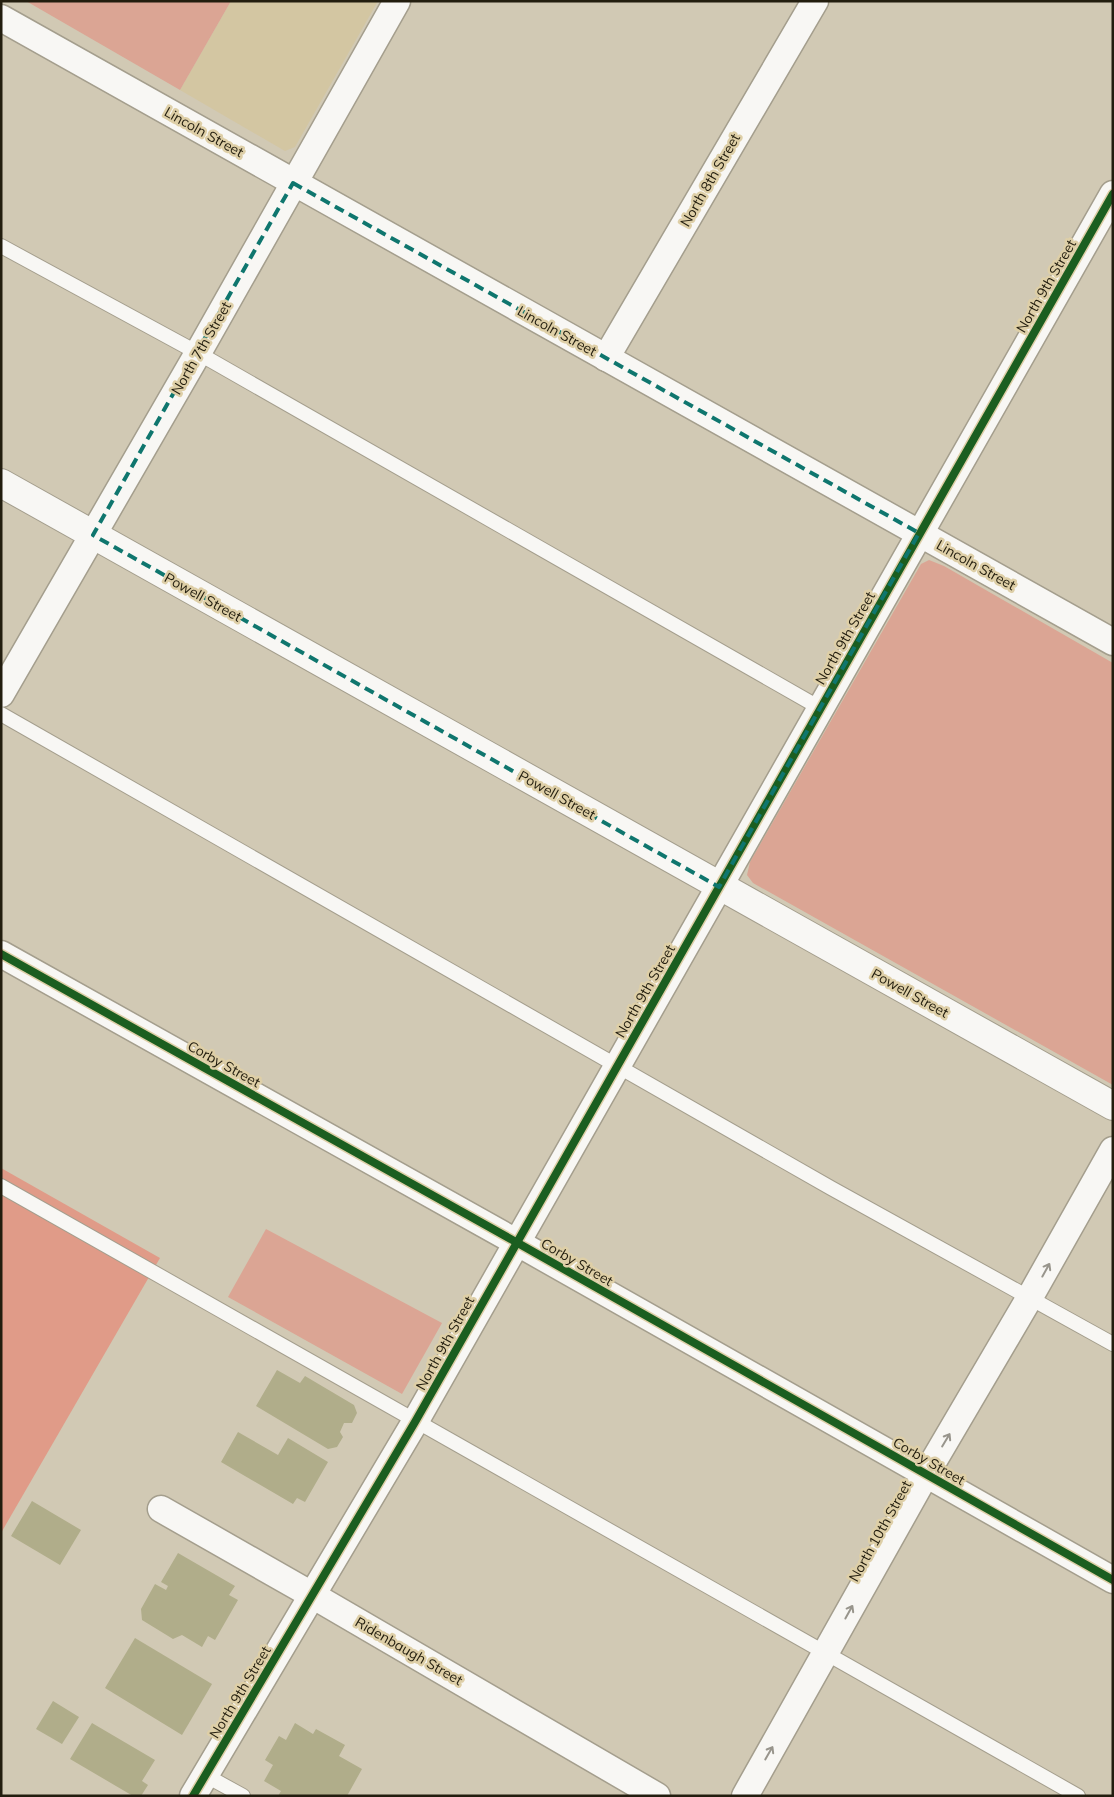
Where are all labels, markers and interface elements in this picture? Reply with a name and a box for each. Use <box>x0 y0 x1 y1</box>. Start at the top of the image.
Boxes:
street label: Lincoln Street <box>161 103 247 161</box>
street label: North 8th Street <box>676 130 744 230</box>
street label: North 9th Street <box>1012 236 1080 336</box>
street label: North 7th Street <box>167 298 235 398</box>
street label: Lincoln Street <box>514 302 600 360</box>
street label: Lincoln Street <box>933 536 1019 594</box>
street label: Powell Street <box>161 568 245 626</box>
street label: North 9th Street <box>811 588 879 688</box>
street label: Powell Street <box>515 766 599 824</box>
street label: North 9th Street <box>611 941 679 1041</box>
street label: Powell Street <box>868 964 952 1022</box>
street label: Corby Street <box>185 1037 264 1091</box>
street label: Corby Street <box>538 1234 616 1290</box>
one-way arrow <box>1041 1263 1051 1277</box>
street label: North 9th Street <box>412 1293 478 1393</box>
street label: Corby Street <box>890 1433 968 1489</box>
one-way arrow <box>941 1433 951 1448</box>
street label: North 10th Street <box>845 1477 915 1585</box>
one-way arrow <box>844 1605 854 1620</box>
street label: Ridenbaugh Street <box>352 1613 466 1689</box>
street label: North 9th Street <box>205 1642 275 1741</box>
one-way arrow <box>764 1747 774 1761</box>

